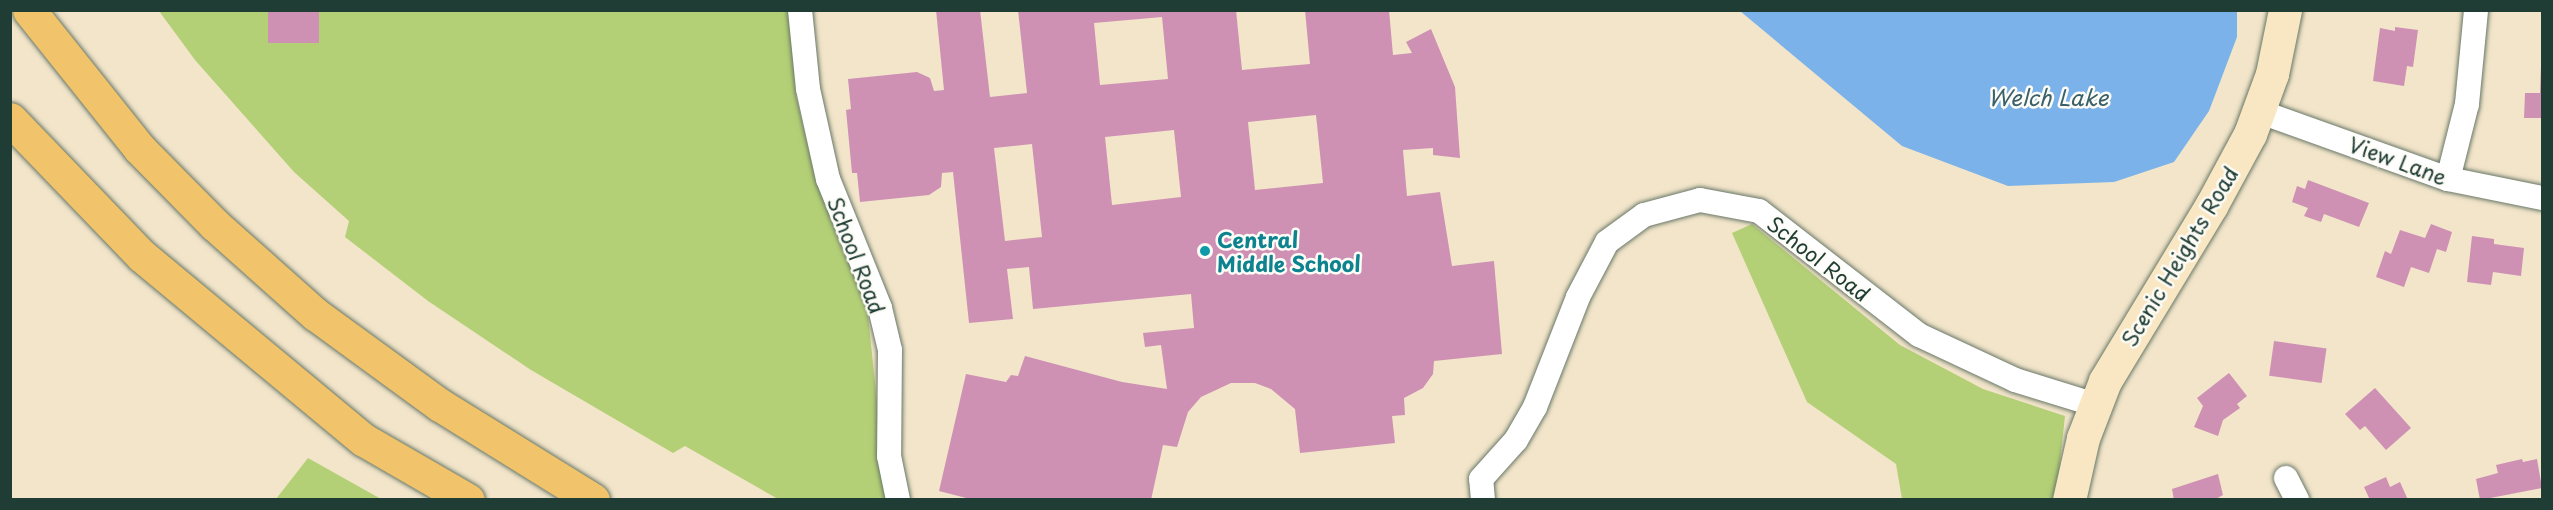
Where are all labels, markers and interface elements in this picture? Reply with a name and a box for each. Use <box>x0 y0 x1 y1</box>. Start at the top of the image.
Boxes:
water label: Welch Lake <box>1987 84 2109 110</box>
street label: View Lane <box>2345 131 2451 189</box>
street label: Scenic Heights Road <box>2116 162 2242 350</box>
street label: School Road <box>823 193 891 317</box>
street label: School Road <box>1763 210 1875 306</box>
place label: Central Middle School <box>1217 226 1363 276</box>
marker: Central Middle School <box>1198 244 1212 258</box>

